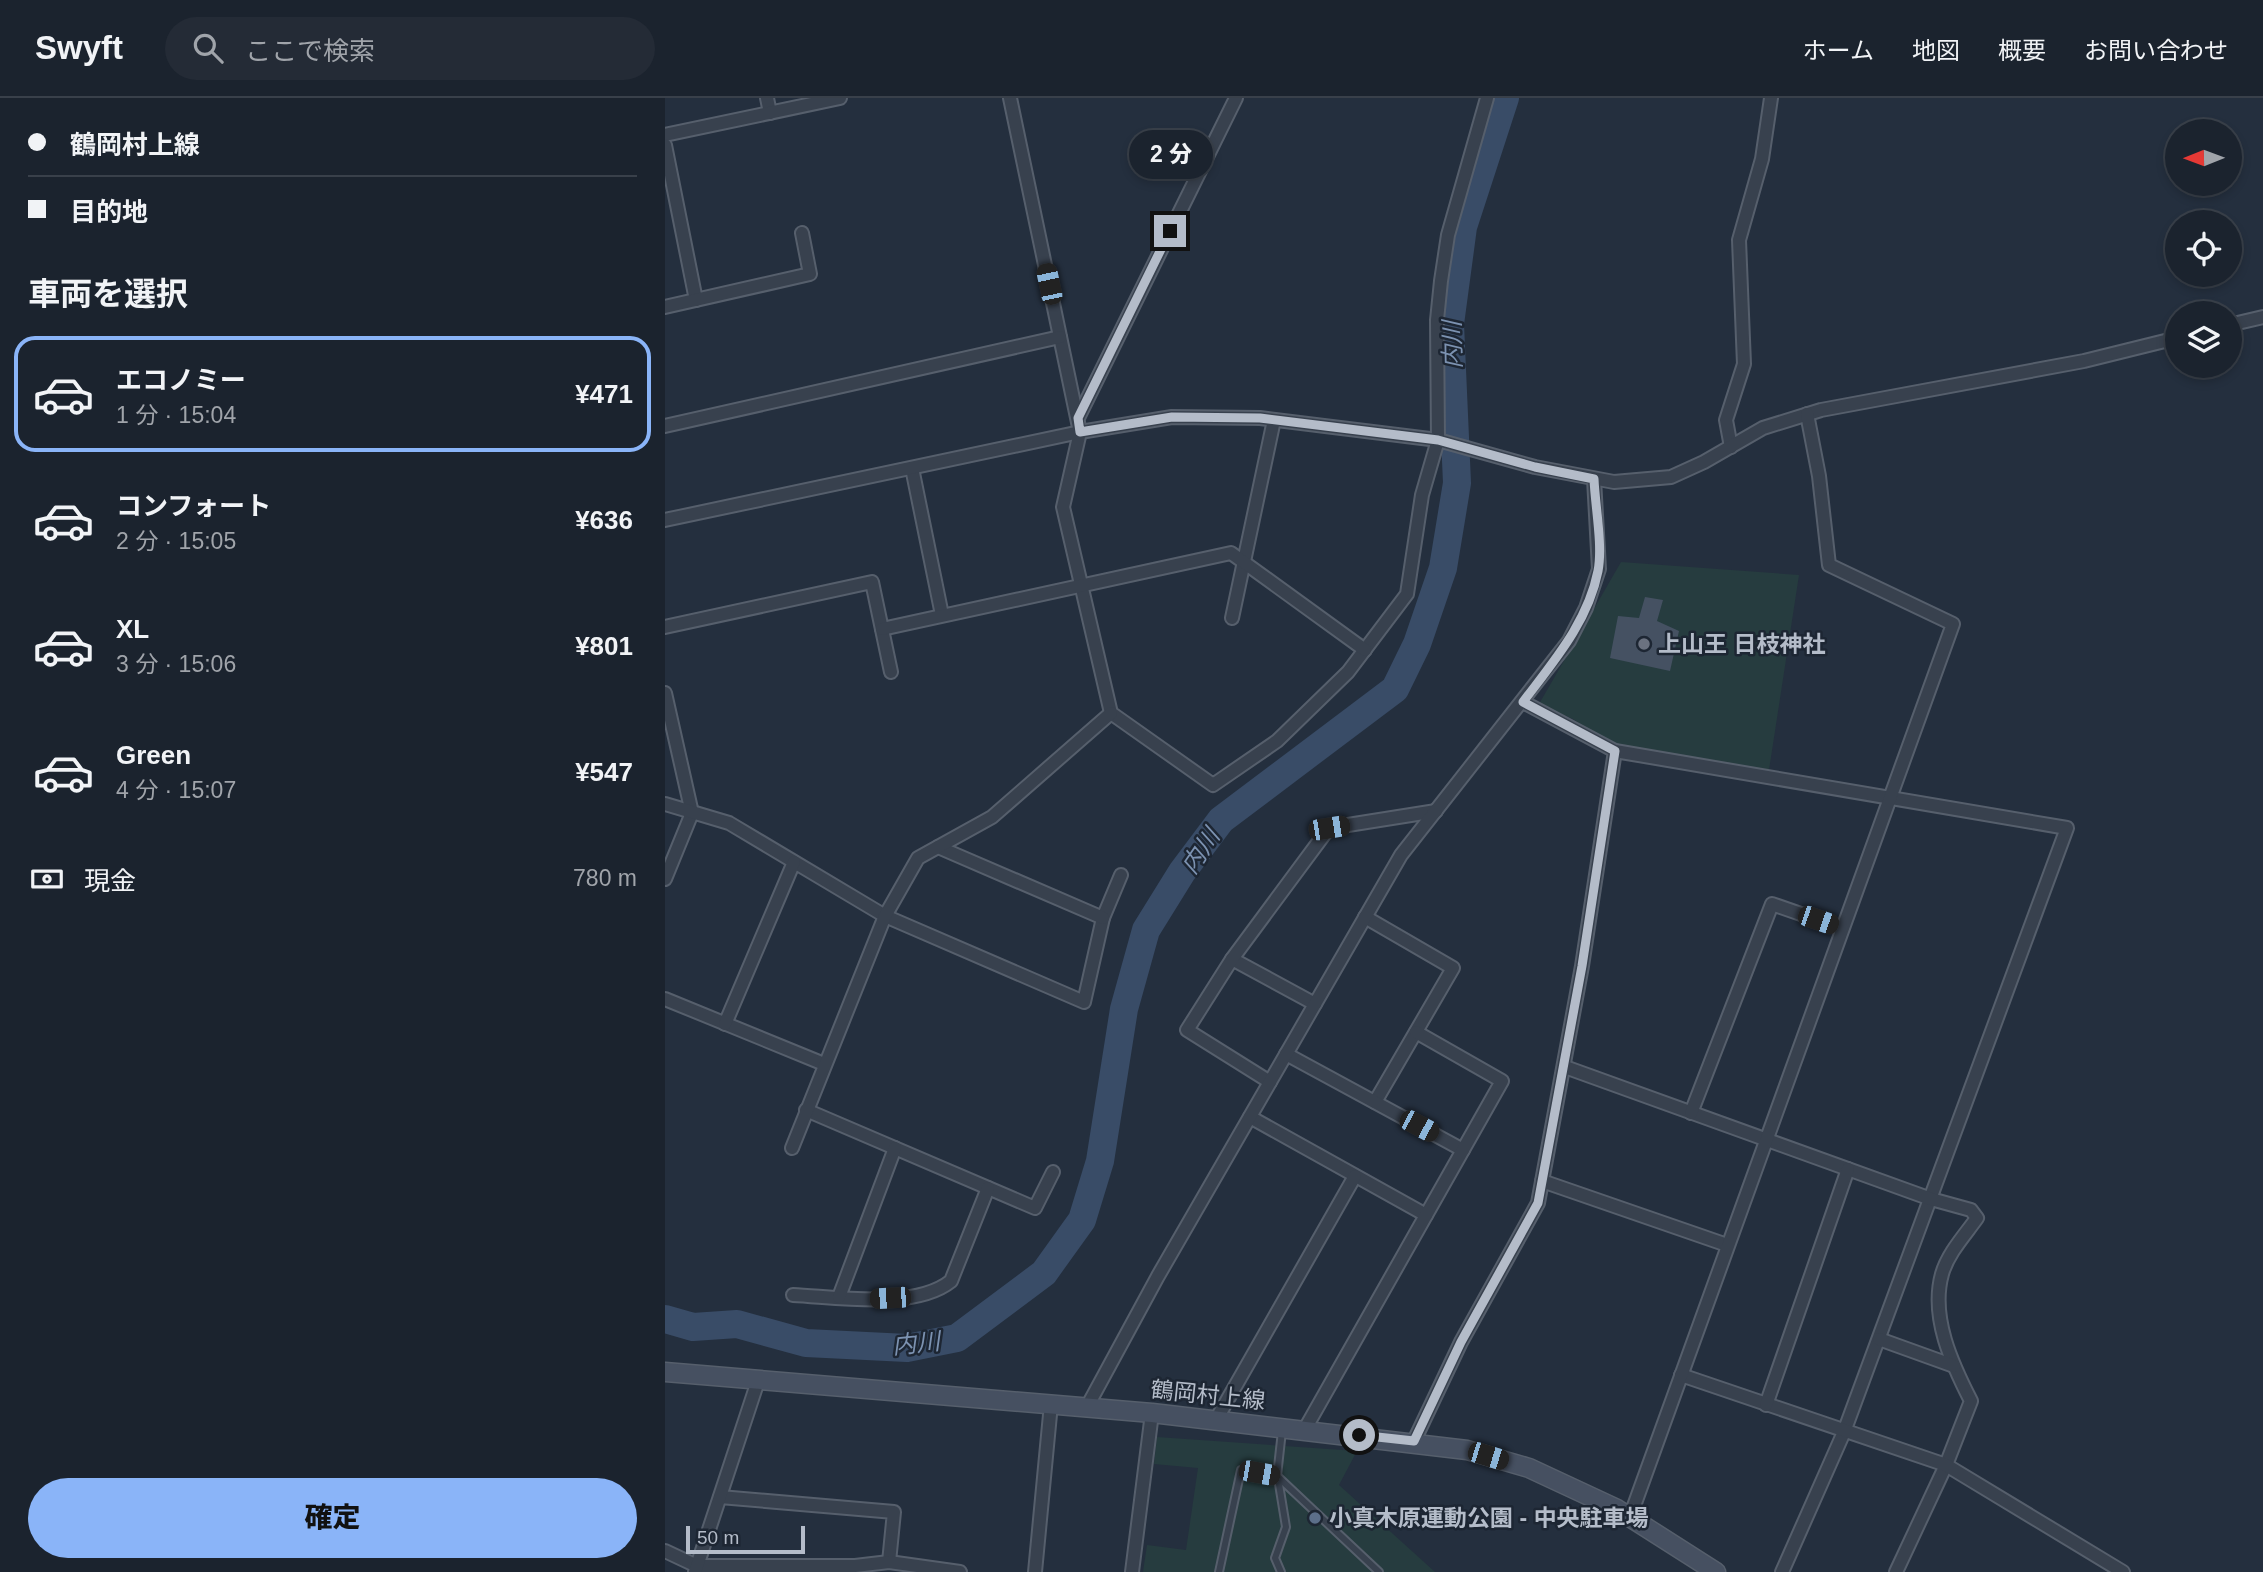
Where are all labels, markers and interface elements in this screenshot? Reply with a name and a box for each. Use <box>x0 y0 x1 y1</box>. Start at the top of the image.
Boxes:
search box <box>165 17 655 80</box>
text: Swyft <box>35 29 123 66</box>
icon: search <box>189 29 227 67</box>
text: ここで検索 <box>245 36 375 66</box>
text: ホーム <box>1803 37 1874 64</box>
text: 地図 <box>1912 37 1960 64</box>
text: 概要 <box>1998 37 2046 64</box>
text: お問い合わせ <box>2084 37 2228 64</box>
north arrow <box>2165 119 2242 196</box>
map controls <box>2165 119 2242 378</box>
text: 鶴岡村上線 <box>70 130 200 160</box>
callout: 2 分 <box>1128 130 1212 178</box>
text: 2 分 <box>1150 141 1192 167</box>
text: 目的地 <box>70 197 148 227</box>
button: locate <box>2165 210 2242 287</box>
route end <box>1154 215 1186 247</box>
car <box>1035 261 1064 307</box>
text: 車両を選択 <box>28 276 188 312</box>
button: layers <box>2165 301 2242 378</box>
water label: 内川 <box>1438 318 1466 369</box>
icon: car <box>32 363 95 426</box>
text: エコノミー <box>116 365 246 395</box>
text: ¥471 <box>575 379 633 409</box>
text: 1 分 · 15:04 <box>116 402 236 428</box>
icon: car <box>32 489 95 552</box>
text: コンフォート <box>116 491 271 521</box>
text: ¥636 <box>575 505 633 535</box>
text: 2 分 · 15:05 <box>116 528 236 554</box>
text: XL <box>116 614 149 644</box>
icon: car <box>32 615 95 678</box>
text: ¥801 <box>575 631 633 661</box>
place label: 上山王 日枝神社 <box>1658 631 1825 657</box>
marker: 上山王 日枝神社 <box>1636 636 1652 652</box>
text: 3 分 · 15:06 <box>116 651 236 677</box>
text: Green <box>116 740 191 770</box>
icon: car <box>32 741 95 804</box>
text: ¥547 <box>575 757 633 787</box>
text: 4 分 · 15:07 <box>116 777 236 803</box>
car <box>1307 814 1352 842</box>
water label: 内川 <box>1175 821 1226 878</box>
icon: cash <box>28 860 66 898</box>
text: 780 m <box>573 865 637 891</box>
text: 現金 <box>84 866 136 896</box>
car <box>1795 903 1842 937</box>
car <box>1396 1107 1443 1145</box>
car <box>869 1286 912 1310</box>
water label: 内川 <box>891 1327 944 1359</box>
street label: 鶴岡村上線 <box>1149 1376 1267 1414</box>
route start <box>1343 1419 1375 1451</box>
car <box>1465 1440 1512 1472</box>
car <box>1237 1459 1282 1487</box>
button: 確定 <box>28 1478 637 1558</box>
place label: 小真木原運動公園 - 中央駐車場 <box>1329 1505 1648 1531</box>
marker: 小真木原運動公園 - 中央駐車場 <box>1307 1510 1323 1526</box>
scale bar <box>686 1523 805 1555</box>
text: 50 m <box>697 1527 739 1548</box>

